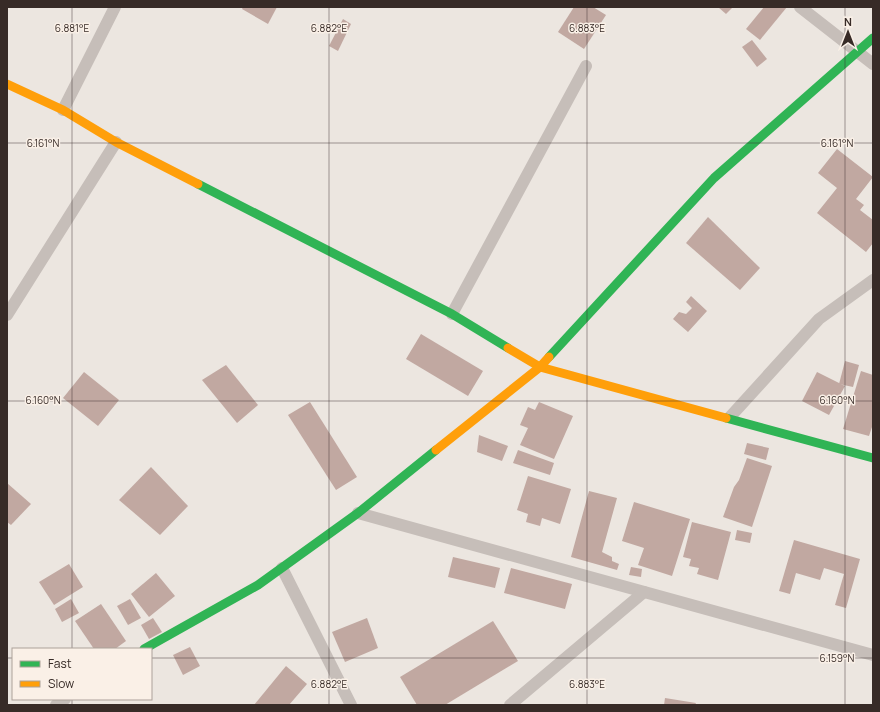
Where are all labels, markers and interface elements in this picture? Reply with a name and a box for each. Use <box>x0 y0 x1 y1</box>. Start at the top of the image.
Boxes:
north arrow <box>828 12 868 52</box>
text: N <box>844 14 852 29</box>
text: 6.881°E <box>55 21 90 35</box>
text: 6.882°E <box>311 21 347 35</box>
text: 6.883°E <box>569 21 605 35</box>
text: 6.161°N <box>27 136 60 150</box>
text: 6.161°N <box>821 136 854 150</box>
text: 6.160°N <box>25 393 61 407</box>
text: 6.160°N <box>819 393 855 407</box>
legend <box>12 648 152 700</box>
text: 6.159°N <box>820 651 855 665</box>
text: Fast <box>48 655 72 672</box>
text: Slow <box>48 675 74 692</box>
text: 6.882°E <box>311 677 347 691</box>
text: 6.883°E <box>569 677 605 691</box>

